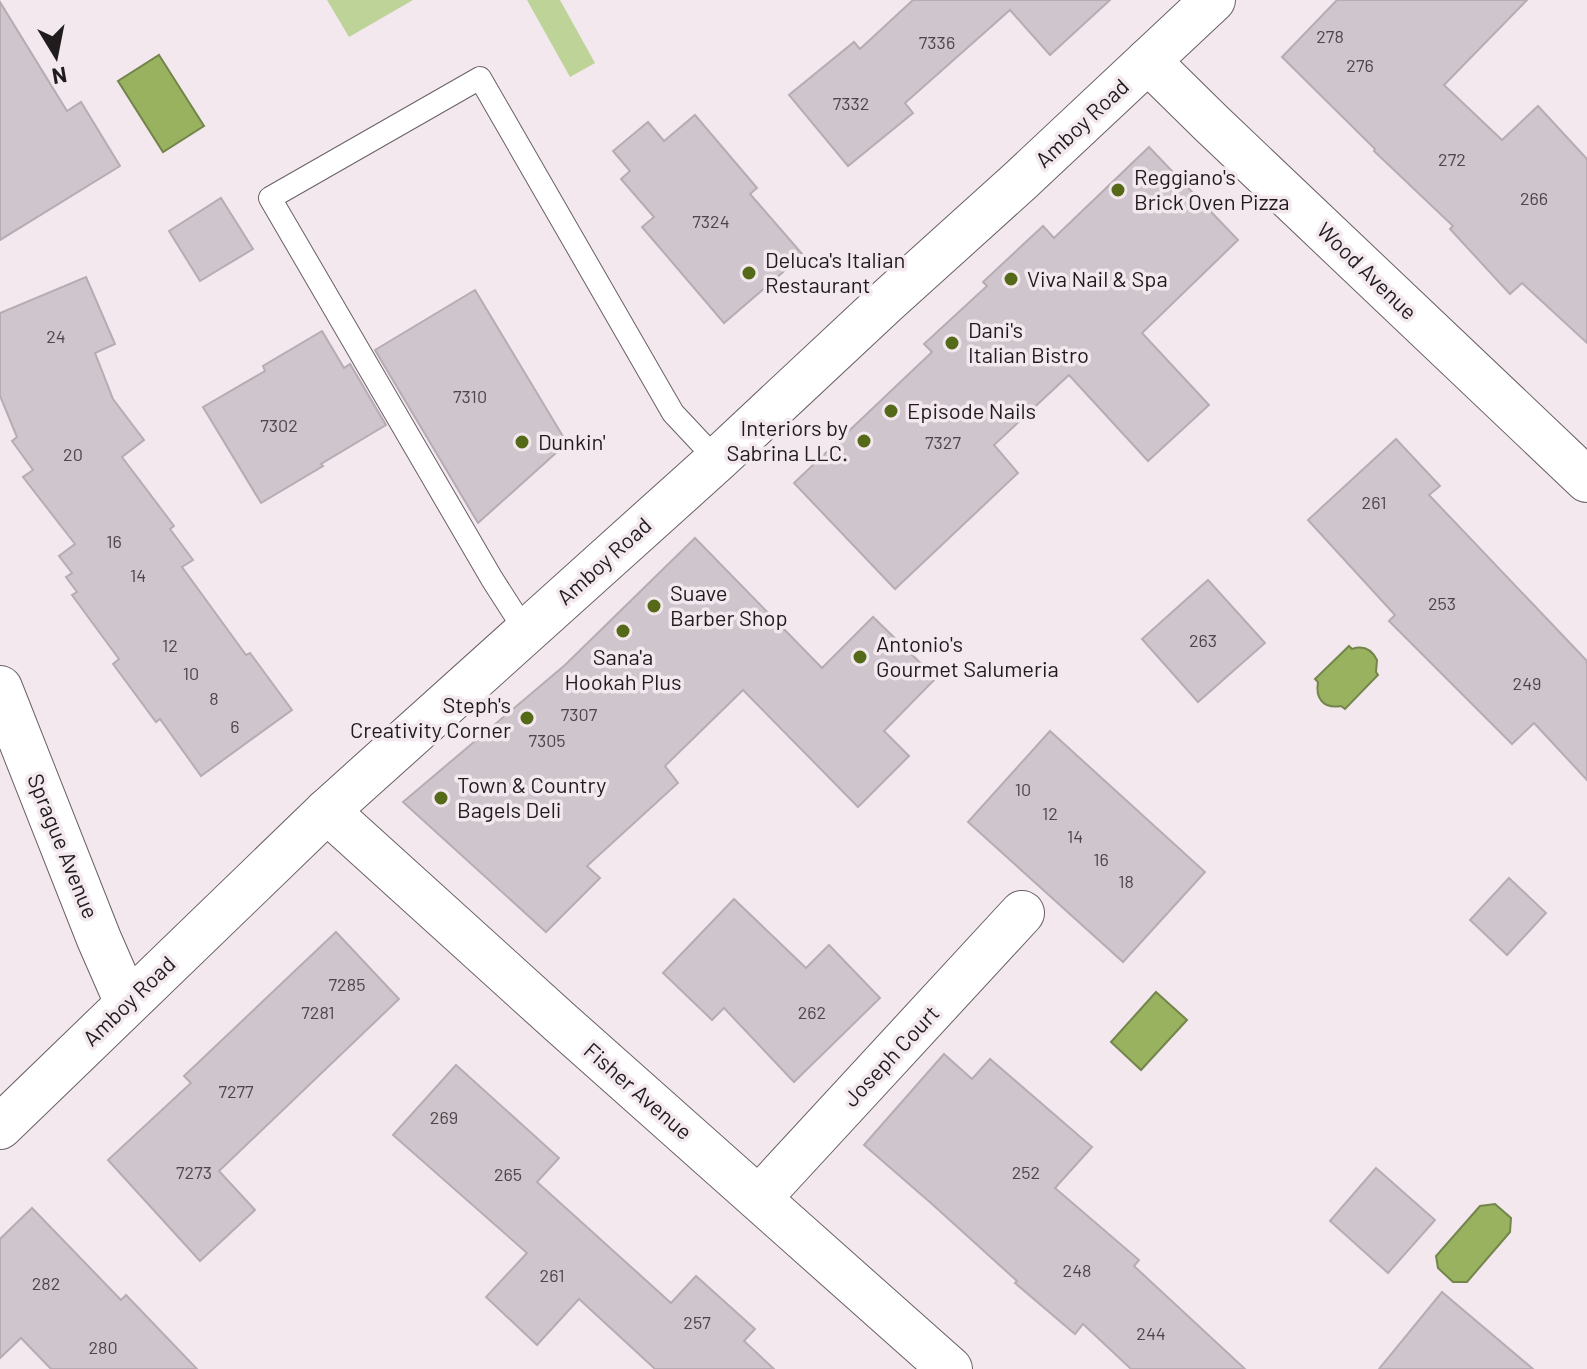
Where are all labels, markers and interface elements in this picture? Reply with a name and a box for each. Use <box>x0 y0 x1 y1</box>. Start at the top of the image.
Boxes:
north arrow <box>16 16 96 96</box>
house number: 278 <box>1316 25 1344 47</box>
house number: 7336 <box>919 31 955 53</box>
house number: 276 <box>1346 54 1374 76</box>
text: N <box>50 63 69 91</box>
street label: Amboy Road <box>1029 72 1133 172</box>
house number: 7332 <box>833 92 869 114</box>
house number: 272 <box>1438 148 1466 170</box>
place label: Reggiano's Brick Oven Pizza <box>1134 163 1289 214</box>
marker: Reggiano's Brick Oven Pizza <box>1109 181 1127 199</box>
house number: 266 <box>1520 187 1548 209</box>
house number: 7324 <box>692 210 730 232</box>
street label: Wood Avenue <box>1312 216 1423 324</box>
place label: Deluca's Italian Restaurant <box>765 246 905 297</box>
marker: Deluca's Italian Restaurant <box>740 264 758 282</box>
place label: Viva Nail & Spa <box>1027 265 1168 291</box>
marker: Viva Nail & Spa <box>1002 270 1020 288</box>
place label: Dani's Italian Bistro <box>968 316 1089 367</box>
house number: 24 <box>46 325 66 347</box>
marker: Dani's Italian Bistro <box>943 334 961 352</box>
house number: 7310 <box>453 385 487 407</box>
place label: Episode Nails <box>907 397 1036 423</box>
marker: Episode Nails <box>882 402 900 420</box>
house number: 7302 <box>260 414 298 436</box>
place label: Interiors by Sabrina LLC. <box>727 414 848 465</box>
place label: Dunkin' <box>538 428 606 454</box>
house number: 7327 <box>925 431 961 453</box>
marker: Interiors by Sabrina LLC. <box>855 432 873 450</box>
marker: Dunkin' <box>513 433 531 451</box>
house number: 20 <box>63 443 83 465</box>
house number: 261 <box>1362 491 1386 513</box>
street label: Amboy Road <box>551 511 656 609</box>
house number: 16 <box>106 530 122 552</box>
house number: 14 <box>130 564 146 586</box>
place label: Suave Barber Shop <box>670 579 788 630</box>
house number: 253 <box>1428 592 1456 614</box>
marker: Suave Barber Shop <box>645 597 663 615</box>
marker: Sana'a Hookah Plus <box>614 622 632 640</box>
house number: 263 <box>1189 629 1217 651</box>
place label: Antonio's Gourmet Salumeria <box>876 630 1059 681</box>
house number: 12 <box>162 634 178 656</box>
place label: Sana'a Hookah Plus <box>564 643 682 694</box>
marker: Antonio's Gourmet Salumeria <box>851 648 869 666</box>
house number: 10 <box>183 662 199 684</box>
house number: 249 <box>1513 672 1541 694</box>
house number: 8 <box>209 687 219 709</box>
place label: Steph's Creativity Corner <box>350 691 511 742</box>
house number: 7307 <box>561 703 598 725</box>
marker: Steph's Creativity Corner <box>518 709 536 727</box>
house number: 6 <box>230 715 240 737</box>
house number: 7305 <box>528 729 566 751</box>
street label: Sprague Avenue <box>23 769 105 922</box>
place label: Town & Country Bagels Deli <box>457 771 606 822</box>
house number: 10 <box>1015 778 1031 800</box>
marker: Town & Country Bagels Deli <box>432 789 450 807</box>
house number: 12 <box>1042 802 1058 824</box>
house number: 14 <box>1067 825 1083 847</box>
house number: 16 <box>1093 848 1109 870</box>
house number: 18 <box>1118 870 1134 892</box>
street label: Amboy Road <box>77 950 180 1051</box>
house number: 7285 <box>329 973 365 995</box>
street label: Joseph Court <box>837 999 944 1111</box>
house number: 7281 <box>301 1001 335 1023</box>
house number: 262 <box>798 1001 826 1023</box>
street label: Fisher Avenue <box>579 1036 698 1144</box>
house number: 7277 <box>218 1080 254 1102</box>
house number: 269 <box>430 1106 458 1128</box>
house number: 7273 <box>176 1161 212 1183</box>
house number: 252 <box>1012 1161 1040 1183</box>
house number: 265 <box>494 1163 522 1185</box>
house number: 248 <box>1063 1259 1091 1281</box>
house number: 261 <box>540 1264 564 1286</box>
house number: 282 <box>32 1272 60 1294</box>
house number: 257 <box>683 1311 711 1333</box>
house number: 244 <box>1136 1322 1166 1344</box>
house number: 280 <box>88 1336 118 1358</box>

